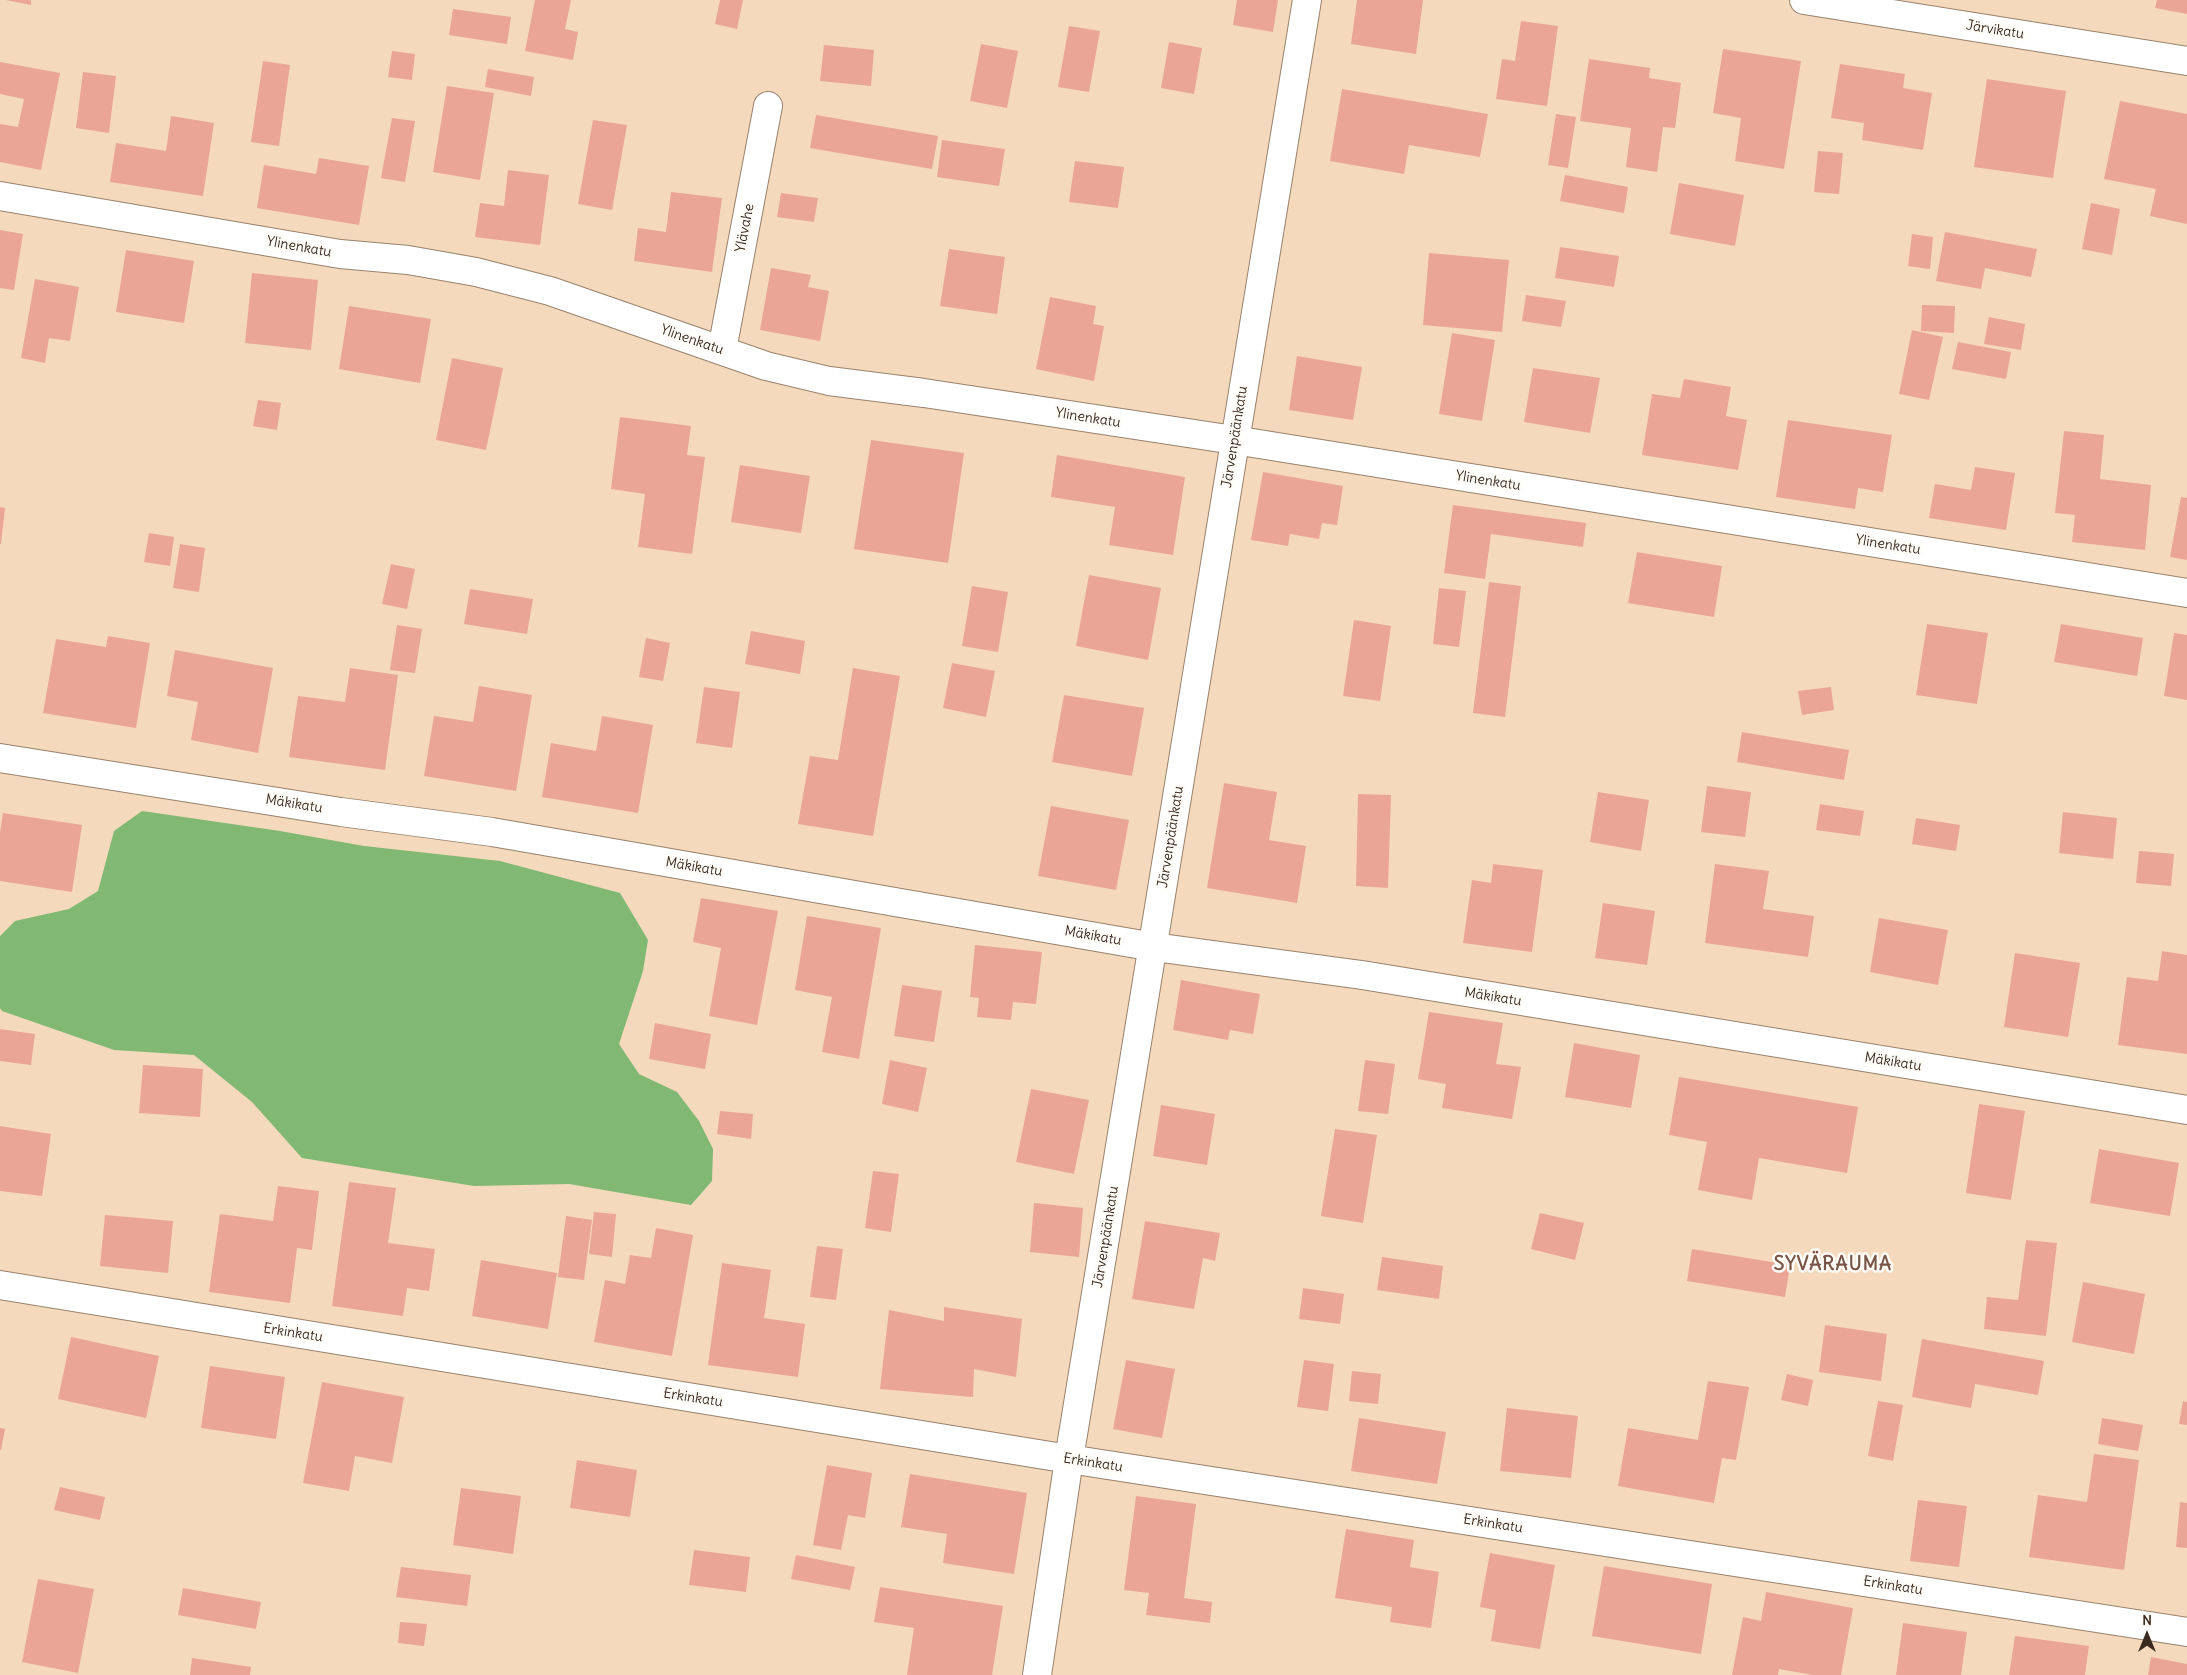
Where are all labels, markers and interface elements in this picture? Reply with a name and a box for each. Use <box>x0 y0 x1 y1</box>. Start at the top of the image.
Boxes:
street label: Järvikatu <box>1965 17 2025 43</box>
street label: Ylävahe <box>732 202 758 254</box>
street label: Ylinenkatu <box>265 233 333 261</box>
street label: Ylinenkatu <box>658 321 726 359</box>
street label: Järvenpäänkatu <box>1219 385 1251 489</box>
street label: Ylinenkatu <box>1054 405 1122 431</box>
street label: Ylinenkatu <box>1454 468 1522 494</box>
street label: Ylinenkatu <box>1854 532 1922 558</box>
street label: Järvenpäänkatu <box>1155 785 1187 889</box>
street label: Mäkikatu <box>264 791 324 817</box>
street label: Mäkikatu <box>664 854 724 880</box>
street label: Mäkikatu <box>1063 923 1123 949</box>
street label: Mäkikatu <box>1463 984 1523 1010</box>
street label: Mäkikatu <box>1863 1049 1923 1075</box>
street label: Järvenpäänkatu <box>1090 1185 1122 1289</box>
district label: SYVÄRAUMA <box>1773 1254 1893 1276</box>
street label: Erkinkatu <box>262 1320 324 1346</box>
street label: Erkinkatu <box>662 1385 724 1411</box>
street label: Erkinkatu <box>1062 1450 1124 1476</box>
street label: Erkinkatu <box>1462 1511 1524 1537</box>
street label: Erkinkatu <box>1862 1573 1924 1599</box>
north arrow <box>2122 1610 2172 1660</box>
text: N <box>2142 1611 2152 1629</box>

